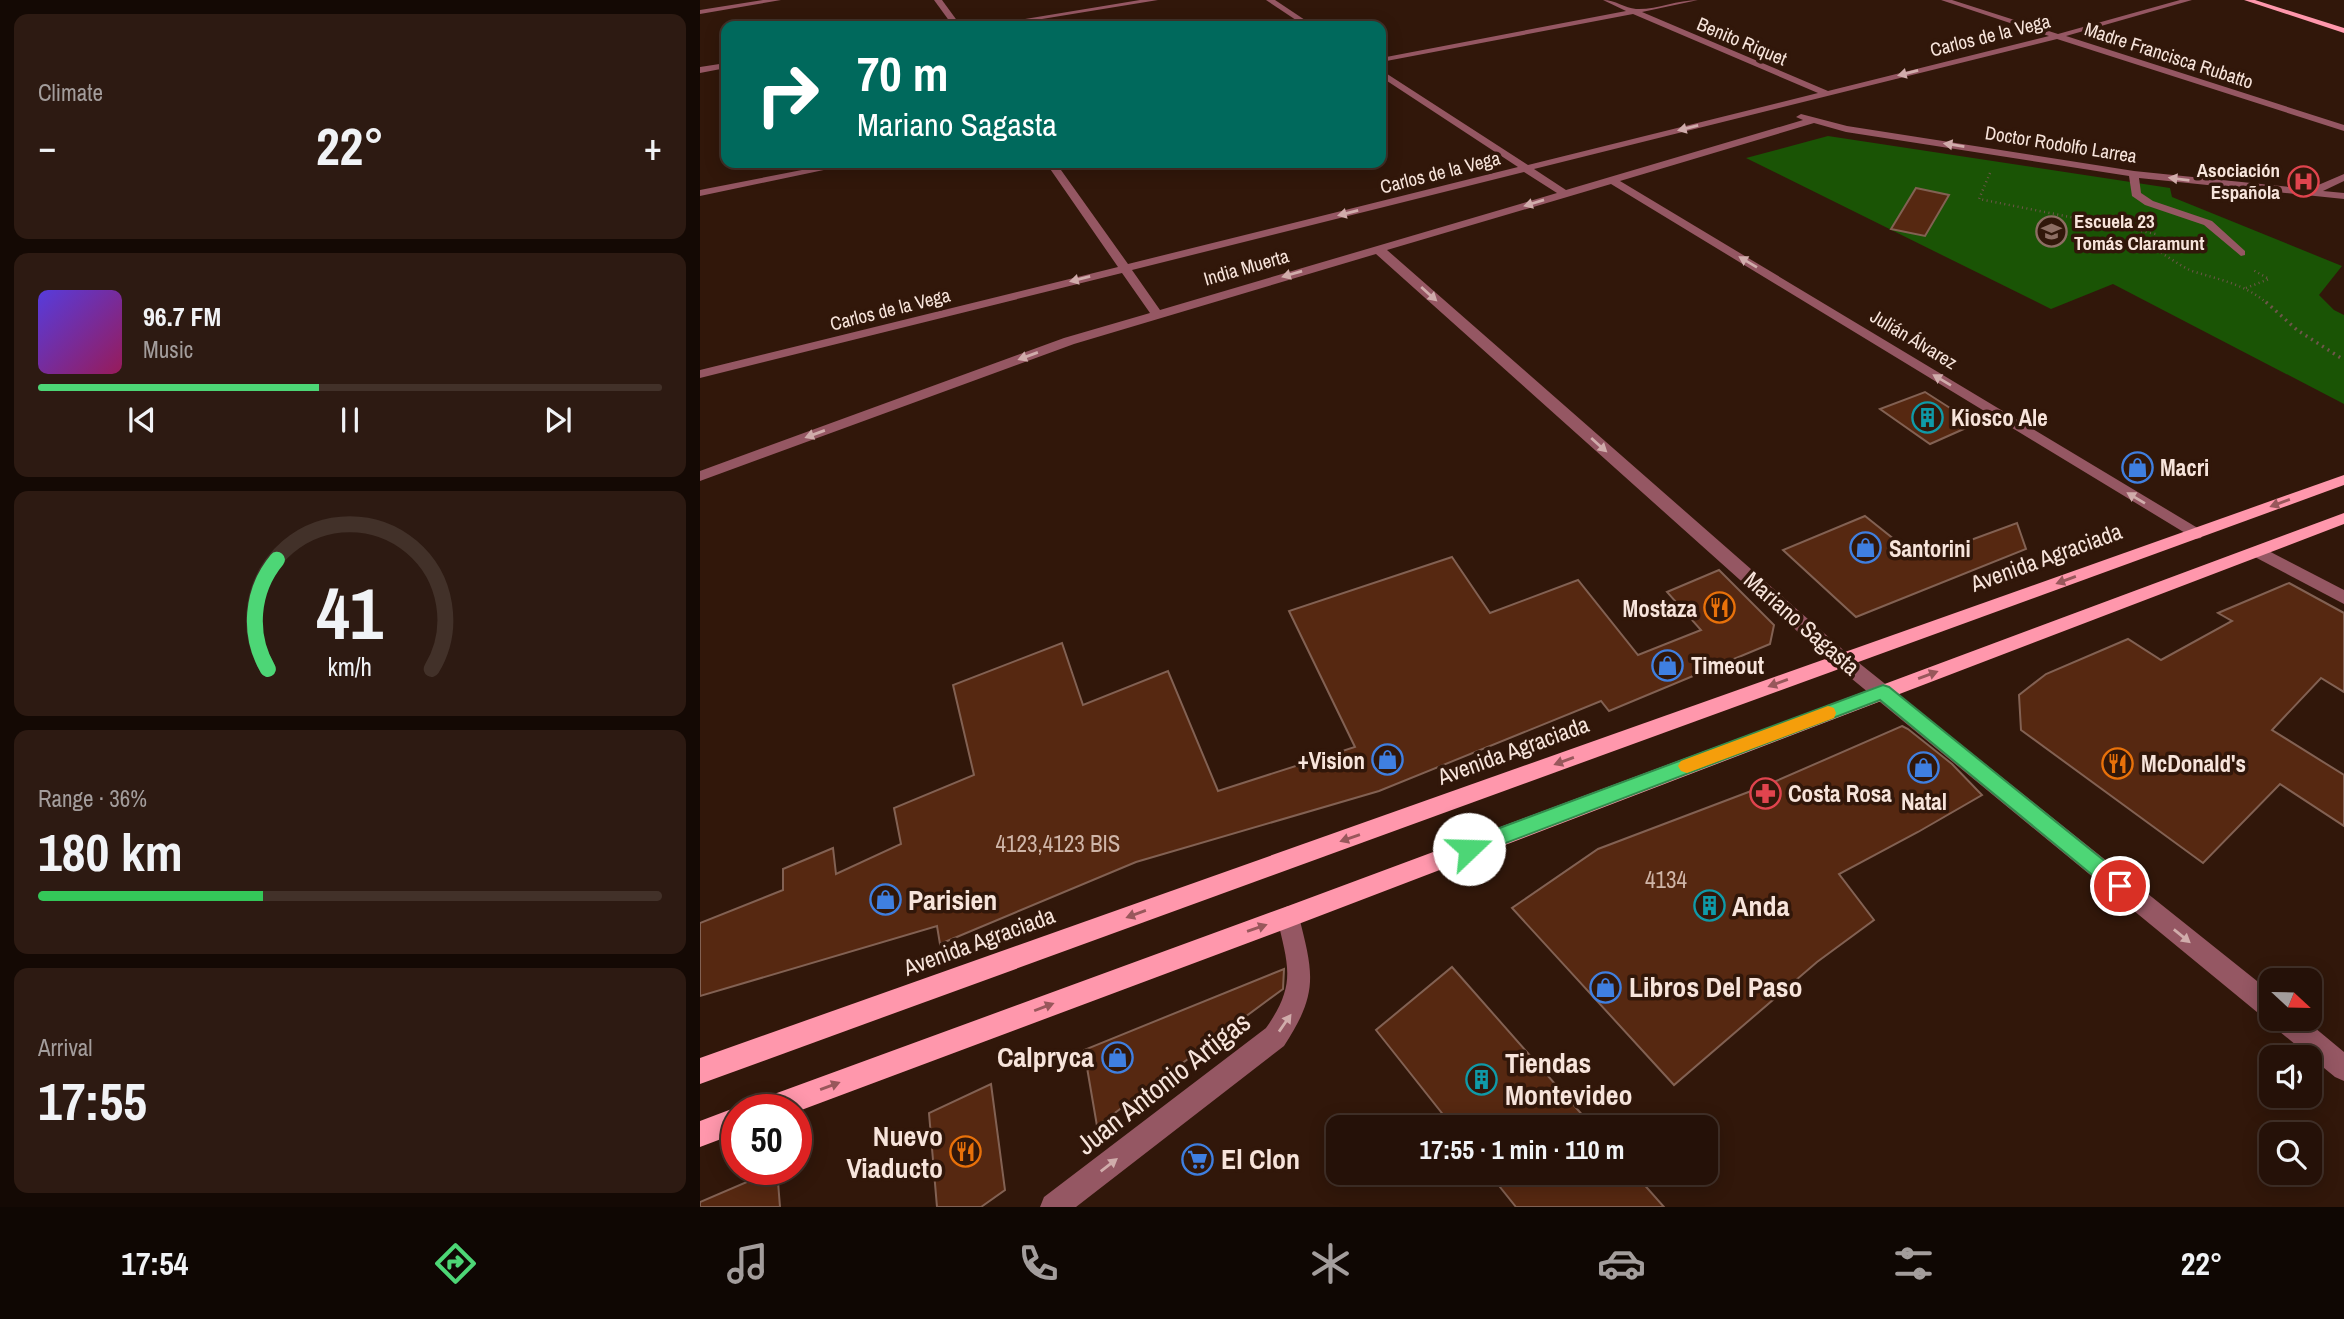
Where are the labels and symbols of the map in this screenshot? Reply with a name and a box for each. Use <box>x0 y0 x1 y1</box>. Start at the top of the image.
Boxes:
street label: Carlos de la Vega <box>1927 7 2053 62</box>
street label: Benito Riquet <box>1693 10 1792 72</box>
street label: Madre Francisca Rubatto <box>2081 15 2257 95</box>
one-way arrow <box>1897 68 1919 79</box>
street label: Doctor Rodolfo Larrea <box>1983 119 2139 169</box>
one-way arrow <box>1677 123 1699 134</box>
one-way arrow <box>1943 140 1965 151</box>
street label: Carlos de la Vega <box>1377 144 1503 199</box>
place label: Asociación Española <box>2197 157 2280 205</box>
hospital icon: Asociación Española <box>2286 164 2320 198</box>
one-way arrow <box>2167 173 2189 184</box>
one-way arrow <box>1523 198 1544 208</box>
one-way arrow <box>1337 208 1359 219</box>
place label: Escuela 23 Tomás Claramunt <box>2074 208 2204 256</box>
school or university icon: Escuela 23 Tomás Claramunt <box>2034 215 2068 249</box>
street label: India Muerta <box>1200 242 1292 292</box>
one-way arrow <box>1738 256 1757 268</box>
one-way arrow <box>1281 269 1302 279</box>
one-way arrow <box>1069 274 1091 285</box>
street label: Carlos de la Vega <box>827 281 953 336</box>
one-way arrow <box>1420 286 1438 302</box>
street label: Julián Álvarez <box>1866 303 1962 375</box>
one-way arrow <box>1018 350 1039 361</box>
one-way arrow <box>1932 374 1952 387</box>
building icon: Kiosco Ale <box>1911 400 1945 434</box>
place label: Kiosco Ale <box>1951 402 2048 433</box>
one-way arrow <box>804 429 825 440</box>
one-way arrow <box>1591 437 1608 452</box>
shop icon: Macri <box>2120 450 2154 484</box>
place label: Macri <box>2160 452 2209 483</box>
one-way arrow <box>2127 492 2146 505</box>
one-way arrow <box>2269 498 2290 509</box>
street label: Avenida Agraciada <box>1965 515 2127 599</box>
shop icon: Santorini <box>1849 531 1883 565</box>
place label: Santorini <box>1889 533 1971 564</box>
street label: Mariano Sagasta <box>1738 564 1867 682</box>
one-way arrow <box>2055 575 2076 586</box>
restaurant icon: Mostaza <box>1703 591 1737 625</box>
place label: Mostaza <box>1623 593 1698 624</box>
shop icon: Timeout <box>1651 648 1685 682</box>
place label: Timeout <box>1691 650 1764 681</box>
one-way arrow <box>1918 669 1939 680</box>
one-way arrow <box>1768 678 1789 689</box>
street label: Avenida Agraciada <box>1432 708 1594 792</box>
shop icon: +Vision <box>1371 743 1405 777</box>
place label: +Vision <box>1298 745 1365 776</box>
restaurant icon: McDonald's <box>2101 746 2135 780</box>
place label: McDonald's <box>2141 748 2246 779</box>
shop icon: Natal <box>1907 750 1941 784</box>
one-way arrow <box>1554 756 1575 767</box>
pharmacy icon: Costa Rosa <box>1748 776 1782 810</box>
place label: Costa Rosa <box>1788 778 1892 809</box>
place label: Natal <box>1901 786 1947 817</box>
position arrow <box>1432 812 1506 886</box>
house number: 4123,4123 BIS <box>996 828 1120 859</box>
one-way arrow <box>1340 833 1361 844</box>
pin <box>2090 856 2150 916</box>
house number: 4134 <box>1645 864 1687 895</box>
place label: Parisien <box>908 881 997 919</box>
shop icon: Parisien <box>868 883 902 917</box>
place label: Anda <box>1732 887 1790 925</box>
building icon: Anda <box>1692 889 1726 923</box>
street label: Avenida Agraciada <box>898 899 1060 983</box>
one-way arrow <box>1125 909 1146 920</box>
one-way arrow <box>1247 922 1268 933</box>
one-way arrow <box>2174 928 2191 943</box>
place label: Libros Del Paso <box>1629 968 1803 1006</box>
north arrow <box>2259 968 2322 1031</box>
shop icon: Libros Del Paso <box>1589 970 1623 1004</box>
one-way arrow <box>1033 1002 1054 1013</box>
street label: Juan Antonio Artigas <box>1068 1003 1258 1163</box>
one-way arrow <box>1278 1014 1292 1032</box>
place label: Calpryca <box>997 1038 1094 1076</box>
shop icon: Calpryca <box>1100 1040 1134 1074</box>
place label: Tiendas Montevideo <box>1505 1044 1633 1114</box>
building icon: Tiendas Montevideo <box>1465 1062 1499 1096</box>
one-way arrow <box>820 1080 841 1091</box>
speed limit sign: 50 <box>721 1094 812 1185</box>
place label: Nuevo Viaducto <box>846 1117 943 1187</box>
restaurant icon: Nuevo Viaducto <box>949 1135 983 1169</box>
place label: El Clon <box>1221 1140 1300 1178</box>
supermarket icon: El Clon <box>1181 1142 1215 1176</box>
one-way arrow <box>1099 1158 1117 1173</box>

